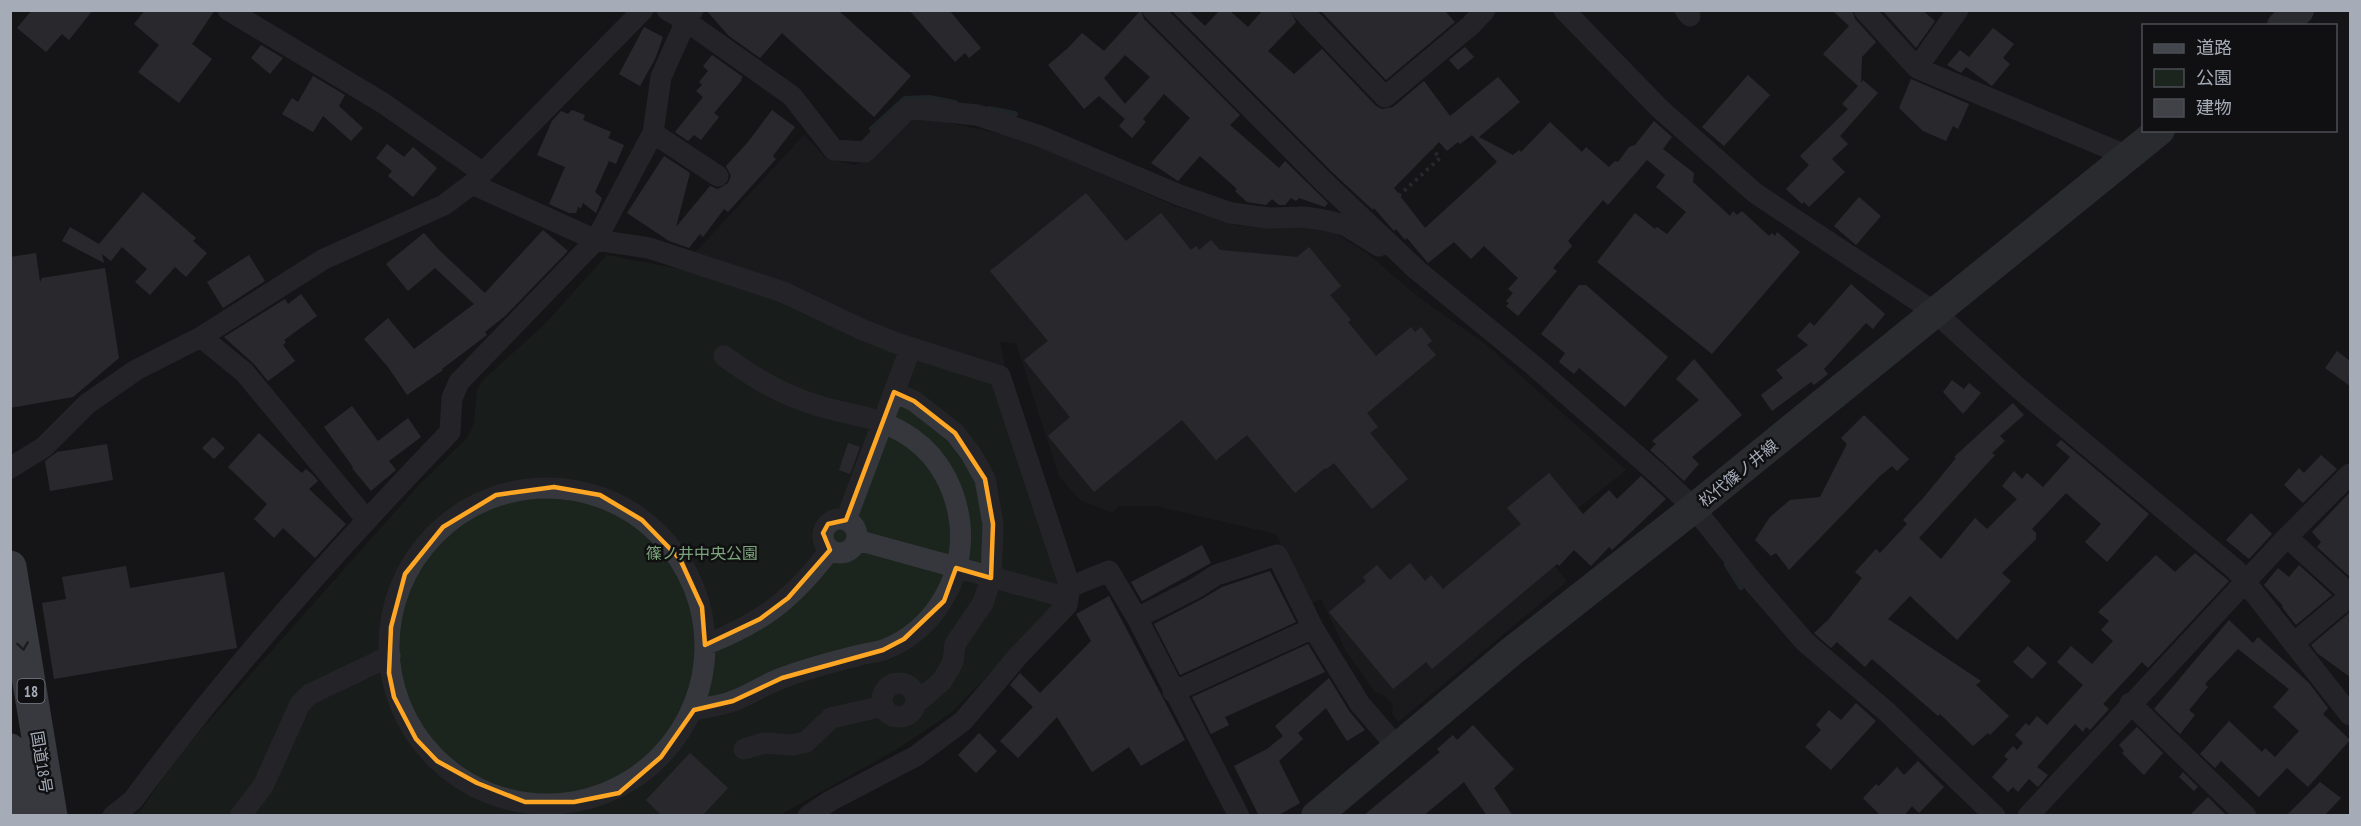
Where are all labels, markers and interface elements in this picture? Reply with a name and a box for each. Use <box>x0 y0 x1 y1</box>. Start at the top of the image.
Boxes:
legend <box>2142 24 2337 132</box>
text: 道路 <box>2196 36 2232 59</box>
text: 公園 <box>2196 66 2232 89</box>
text: 建物 <box>2196 96 2232 119</box>
street label: 松代篠ノ井線 <box>1694 435 1782 511</box>
park label: 篠ノ井中央公園 <box>646 543 758 563</box>
one-way arrow <box>17 641 29 650</box>
road number: 18 <box>18 679 44 703</box>
street label: 国道18号 <box>27 730 57 794</box>

